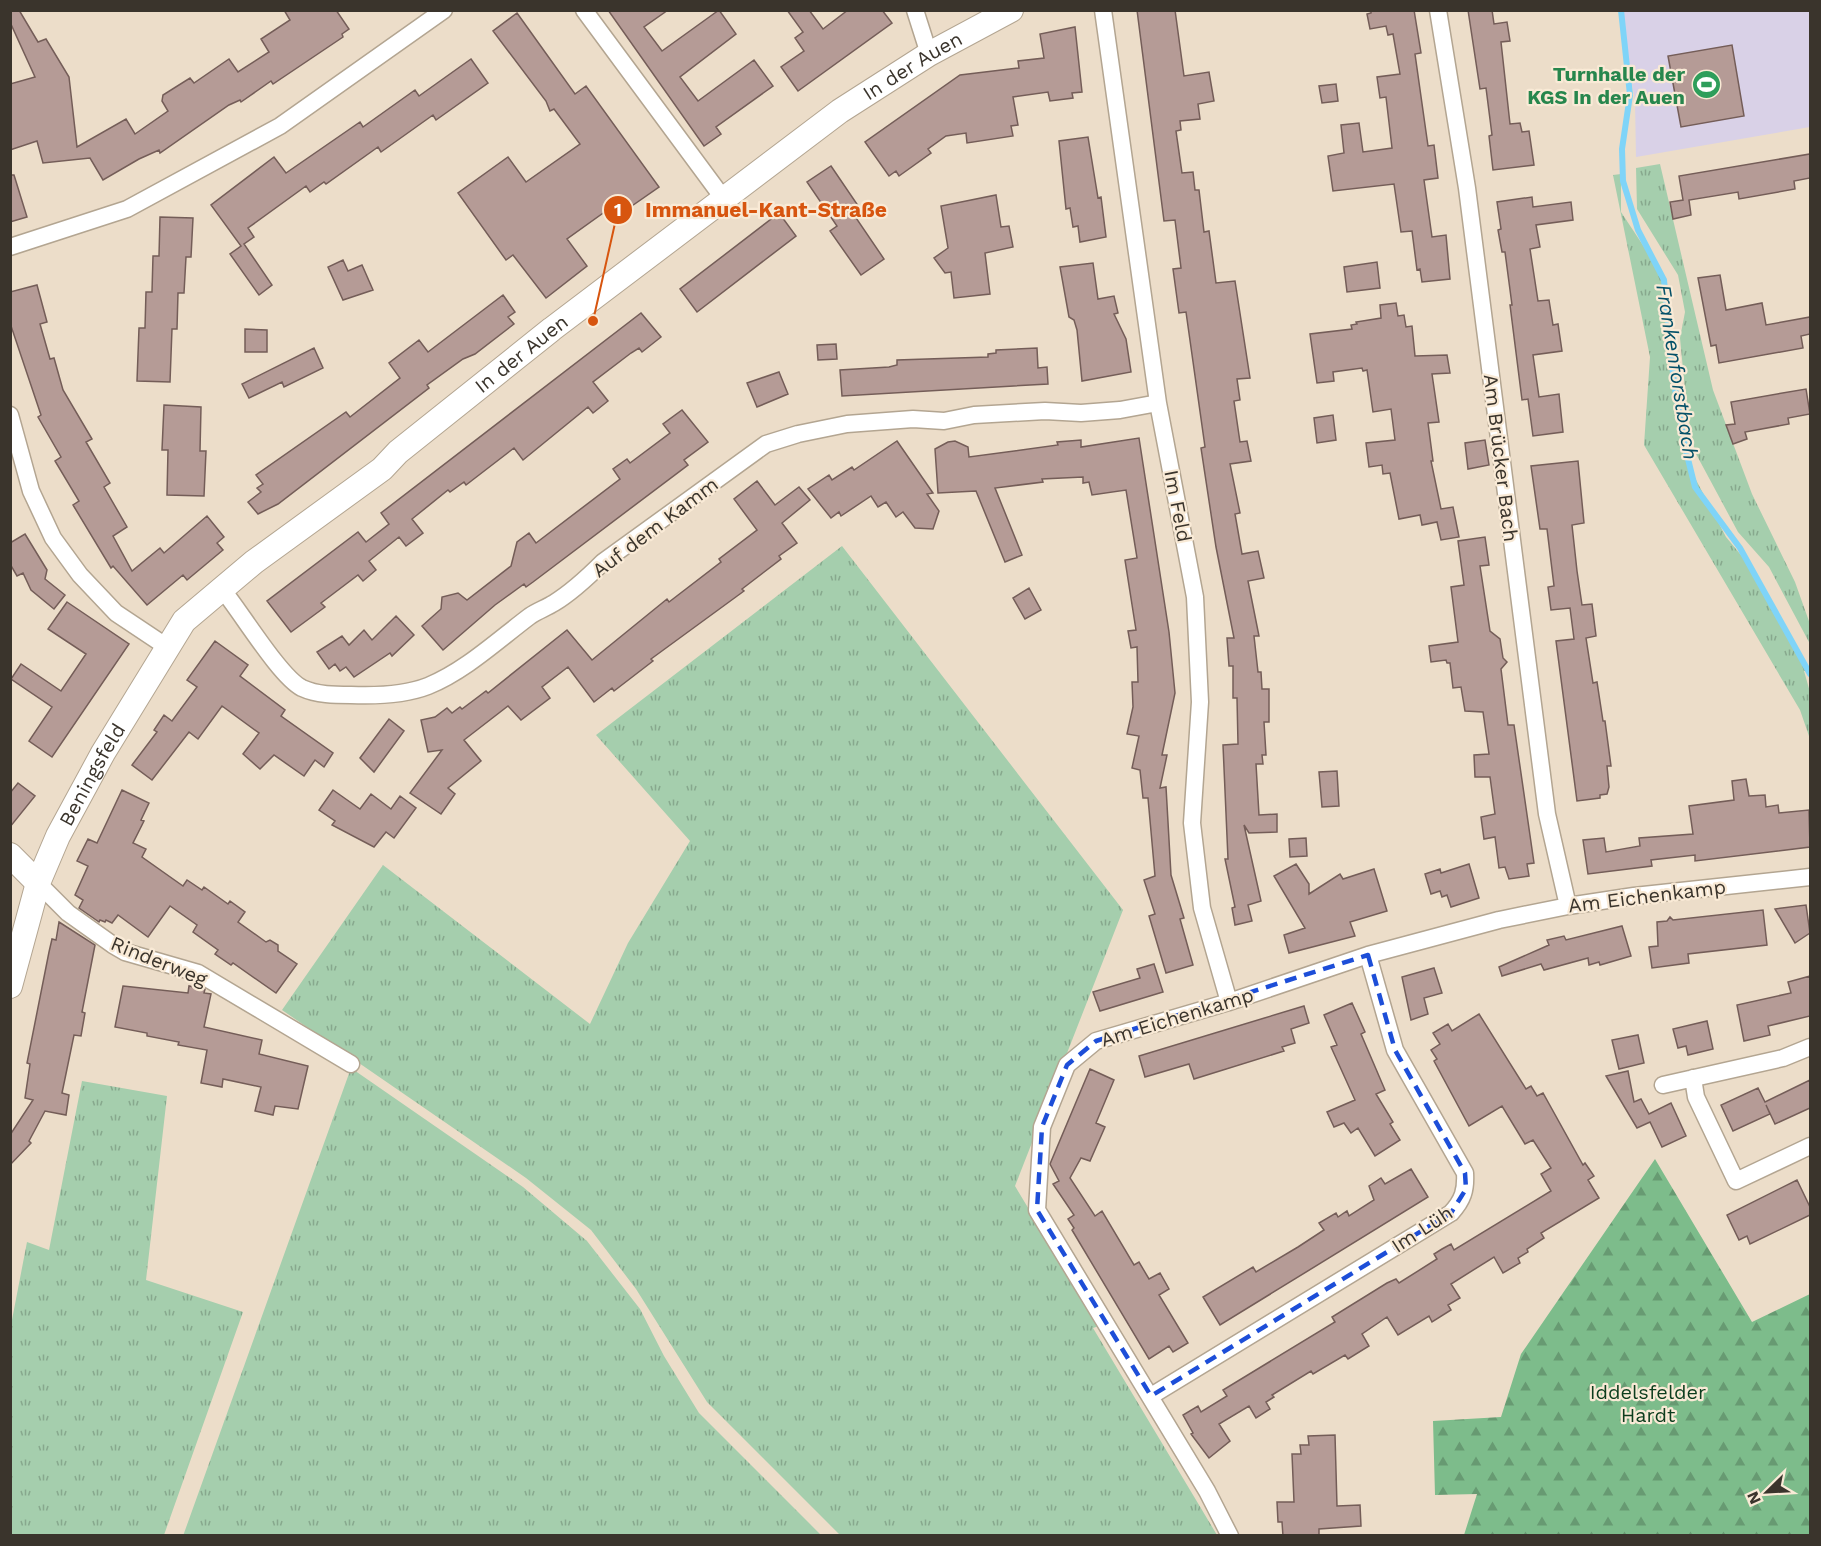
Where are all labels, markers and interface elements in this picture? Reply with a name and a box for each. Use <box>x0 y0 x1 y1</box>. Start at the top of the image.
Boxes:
street label: In der Auen <box>858 26 966 105</box>
place label: Turnhalle der KGS In der Auen <box>1527 62 1685 109</box>
sports icon: Turnhalle der KGS In der Auen <box>1690 69 1722 101</box>
callout: Immanuel-Kant-Straße <box>603 191 899 230</box>
text: Immanuel-Kant-Straße <box>645 197 887 222</box>
text: 1 <box>614 199 622 220</box>
water label: Frankenforstbach <box>1651 282 1704 461</box>
street label: In der Auen <box>470 309 573 398</box>
street label: Am Brücker Bach <box>1479 373 1523 543</box>
street label: Im Feld <box>1159 468 1197 544</box>
street label: Auf dem Kamm <box>587 472 723 582</box>
street label: Beningsfeld <box>54 719 130 830</box>
street label: Am Eichenkamp <box>1567 874 1727 918</box>
street label: Rinderweg <box>107 931 211 991</box>
street label: Am Eichenkamp <box>1098 982 1256 1052</box>
street label: Im Lüh <box>1387 1200 1457 1258</box>
park label: Iddelsfelder Hardt <box>1590 1380 1706 1427</box>
north arrow <box>1737 1462 1797 1522</box>
text: N <box>1743 1489 1765 1507</box>

